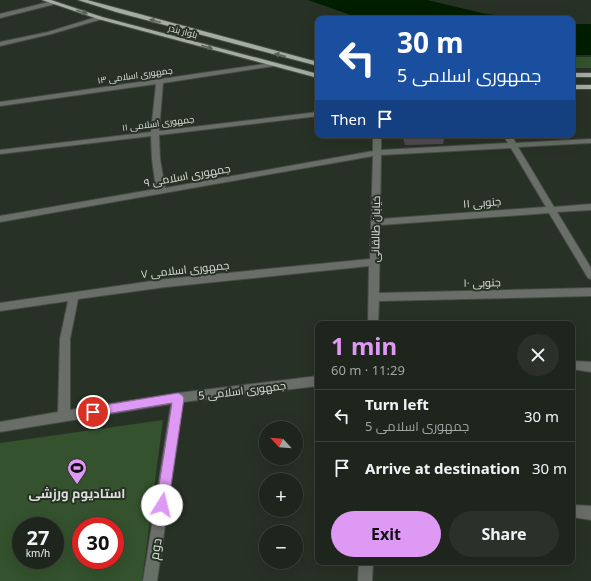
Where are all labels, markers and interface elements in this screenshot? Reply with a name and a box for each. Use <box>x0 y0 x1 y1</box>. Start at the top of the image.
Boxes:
one-way arrow <box>76 9 88 15</box>
one-way arrow <box>148 18 160 24</box>
street label: بلوار بندر <box>166 21 199 41</box>
text: 30 m <box>397 23 464 61</box>
icon: left <box>331 32 383 84</box>
one-way arrow <box>201 44 213 50</box>
one-way arrow <box>274 51 286 57</box>
street label: جمهوری اسلامی ۱۳ <box>97 63 173 87</box>
text: جمهوری اسلامی 5 <box>397 63 541 87</box>
icon: arrive <box>374 108 396 130</box>
text: Then <box>331 109 366 129</box>
street label: جمهوری اسلامی ۱۱ <box>121 112 195 134</box>
street label: جمهوری اسلامی ۹ <box>143 160 231 190</box>
street label: ۱۱ جنوبی <box>463 193 501 211</box>
street label: خیابان طالقانی <box>367 196 383 262</box>
street label: جمهوری اسلامی ۷ <box>140 257 230 281</box>
street label: ۱۰ جنوبی <box>463 274 501 290</box>
text: 1 min <box>331 329 397 362</box>
button: close <box>517 334 559 376</box>
text: 60 m · 11:29 <box>331 361 405 379</box>
street label: جمهوری اسلامی 5 <box>197 377 287 403</box>
text: Turn left <box>365 394 429 414</box>
pin <box>76 395 110 429</box>
icon: arrive <box>82 401 104 423</box>
icon: left <box>331 405 353 427</box>
text: 30 m <box>524 406 559 426</box>
text: جمهوری اسلامی 5 <box>365 417 469 435</box>
north arrow <box>259 421 303 465</box>
map controls <box>259 421 303 569</box>
sports icon: استادیوم ورزشی <box>66 457 88 485</box>
icon: arrive <box>331 457 353 479</box>
text: Arrive at destination <box>365 458 520 478</box>
text: 30 m <box>532 458 567 478</box>
button: + <box>259 473 303 517</box>
place label: استادیوم ورزشی <box>29 484 125 503</box>
position arrow <box>141 484 183 526</box>
button: Exit <box>331 511 441 557</box>
button: Share <box>449 511 559 557</box>
speed limit sign: 30 <box>72 517 124 569</box>
text: 27 <box>27 524 49 551</box>
button: − <box>259 525 303 569</box>
street label: دوم <box>144 537 167 561</box>
text: km/h <box>26 546 50 560</box>

